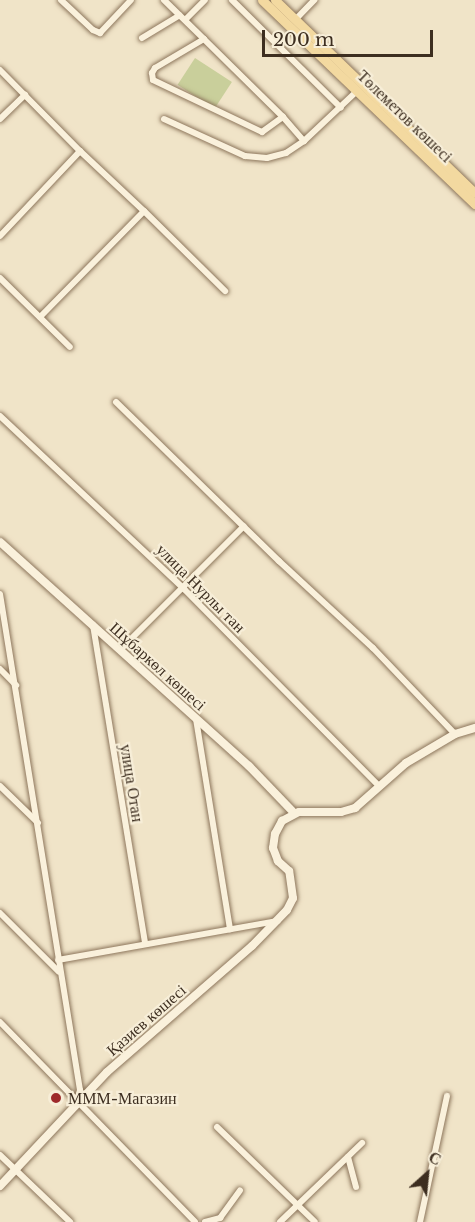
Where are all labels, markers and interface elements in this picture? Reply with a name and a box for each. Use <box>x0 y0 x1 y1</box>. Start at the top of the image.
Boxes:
scale bar <box>265 18 436 56</box>
text: 200 m <box>273 29 334 51</box>
street label: Төлеметов көшесі <box>354 66 456 166</box>
street label: улица Нурлы тан <box>153 540 249 636</box>
street label: Шұбаркөл көшесі <box>106 618 210 714</box>
street label: улица Отан <box>116 743 148 823</box>
street label: Қазиев көшесі <box>102 980 190 1060</box>
place label: МММ-Магазин <box>68 1088 177 1108</box>
marker: МММ-Магазин <box>49 1091 63 1105</box>
north arrow <box>397 1144 457 1204</box>
text: С <box>425 1146 445 1169</box>

